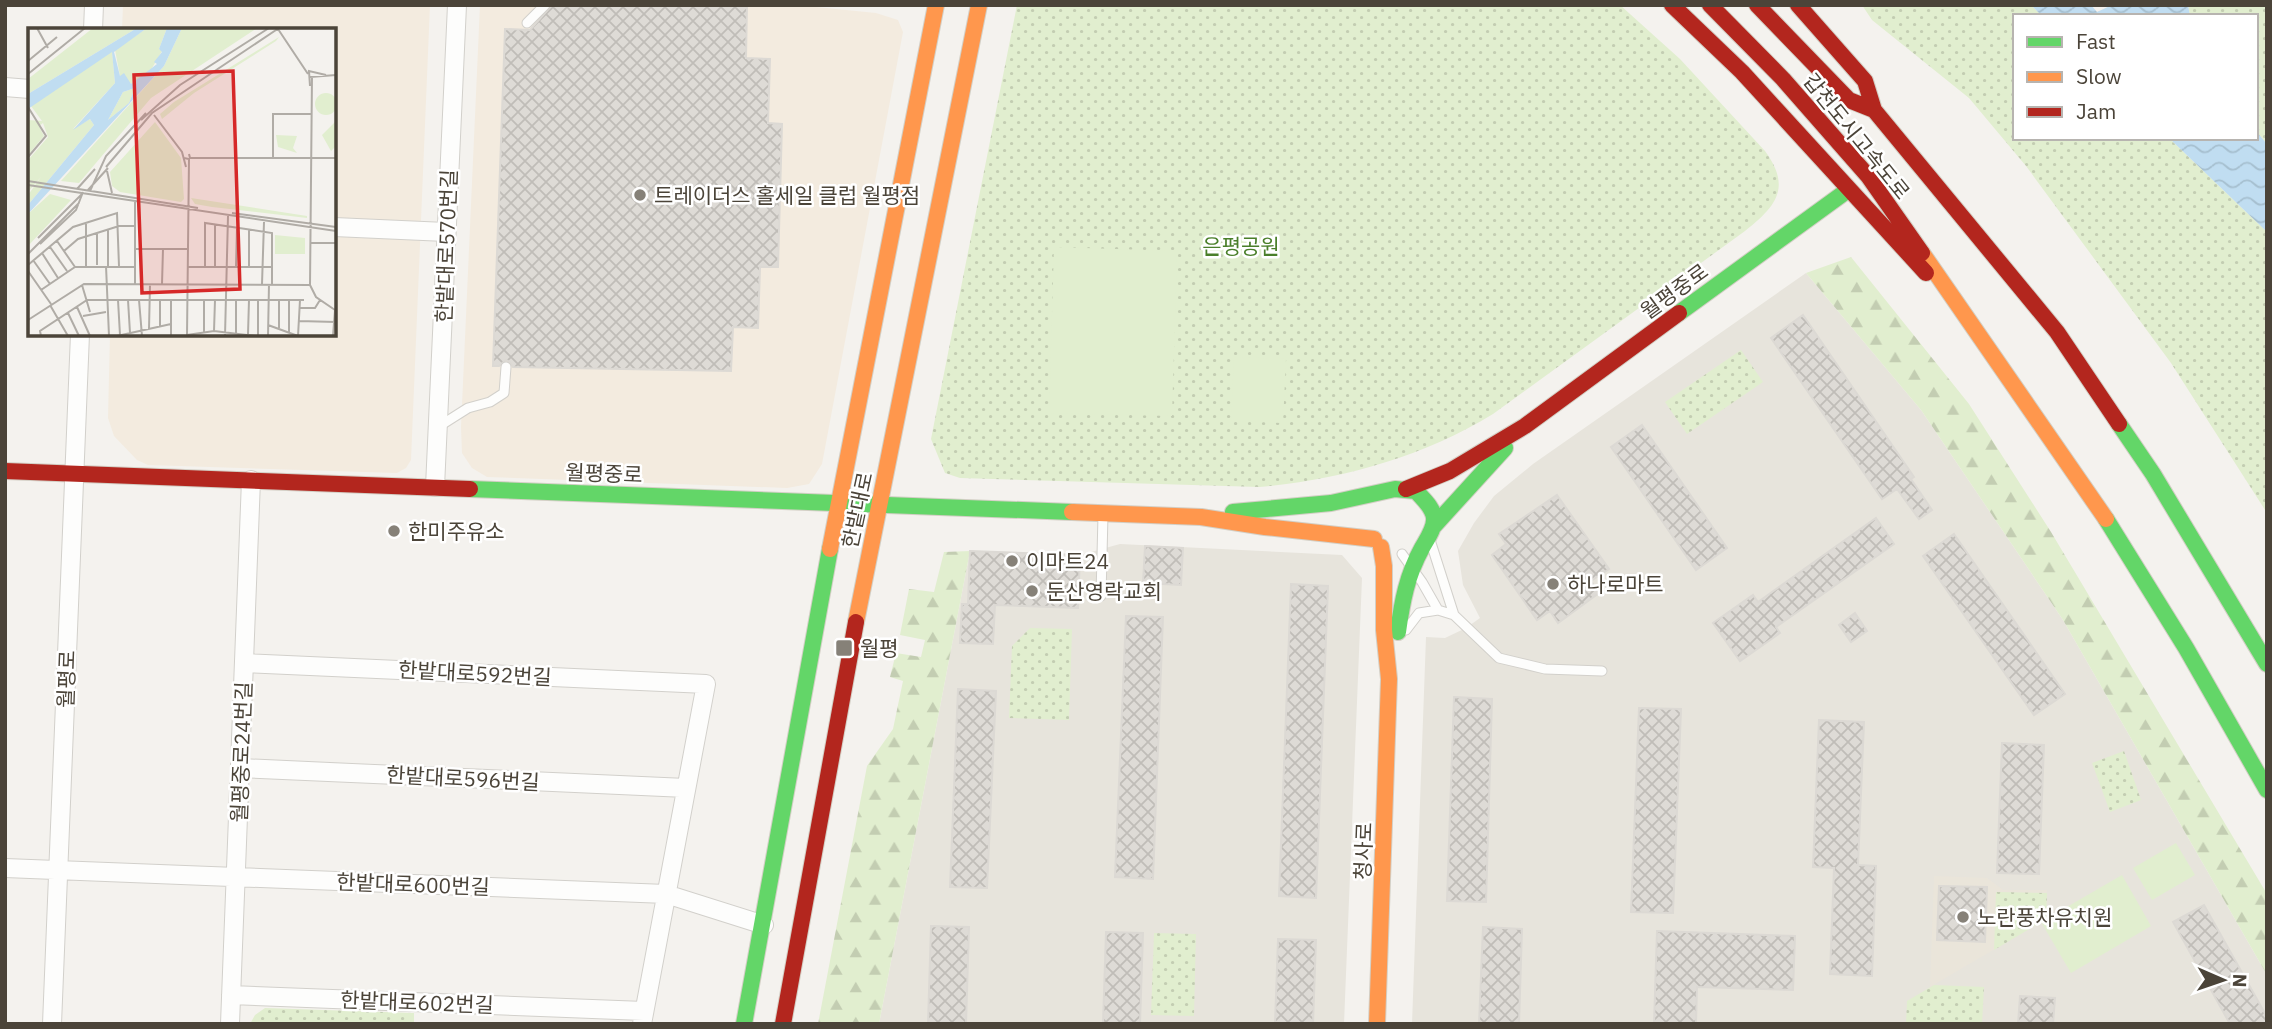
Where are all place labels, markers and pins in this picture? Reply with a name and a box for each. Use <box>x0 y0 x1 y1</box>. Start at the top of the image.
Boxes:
place label: 트레이더스 홀세일 클럽 월평점 <box>654 181 920 209</box>
marker: 트레이더스 홀세일 클럽 월평점 <box>632 187 648 203</box>
place label: 한미주유소 <box>408 517 505 545</box>
marker: 한미주유소 <box>386 523 402 539</box>
place label: 이마트24 <box>1026 547 1109 575</box>
marker: 이마트24 <box>1004 553 1020 569</box>
place label: 하나로마트 <box>1567 570 1664 598</box>
marker: 하나로마트 <box>1545 576 1561 592</box>
place label: 둔산영락교회 <box>1046 577 1162 605</box>
marker: 둔산영락교회 <box>1024 583 1040 599</box>
place label: 월평 <box>860 634 899 662</box>
marker: 월평 <box>834 638 854 658</box>
place label: 노란풍차유치원 <box>1977 903 2112 931</box>
marker: 노란풍차유치원 <box>1955 909 1971 925</box>

